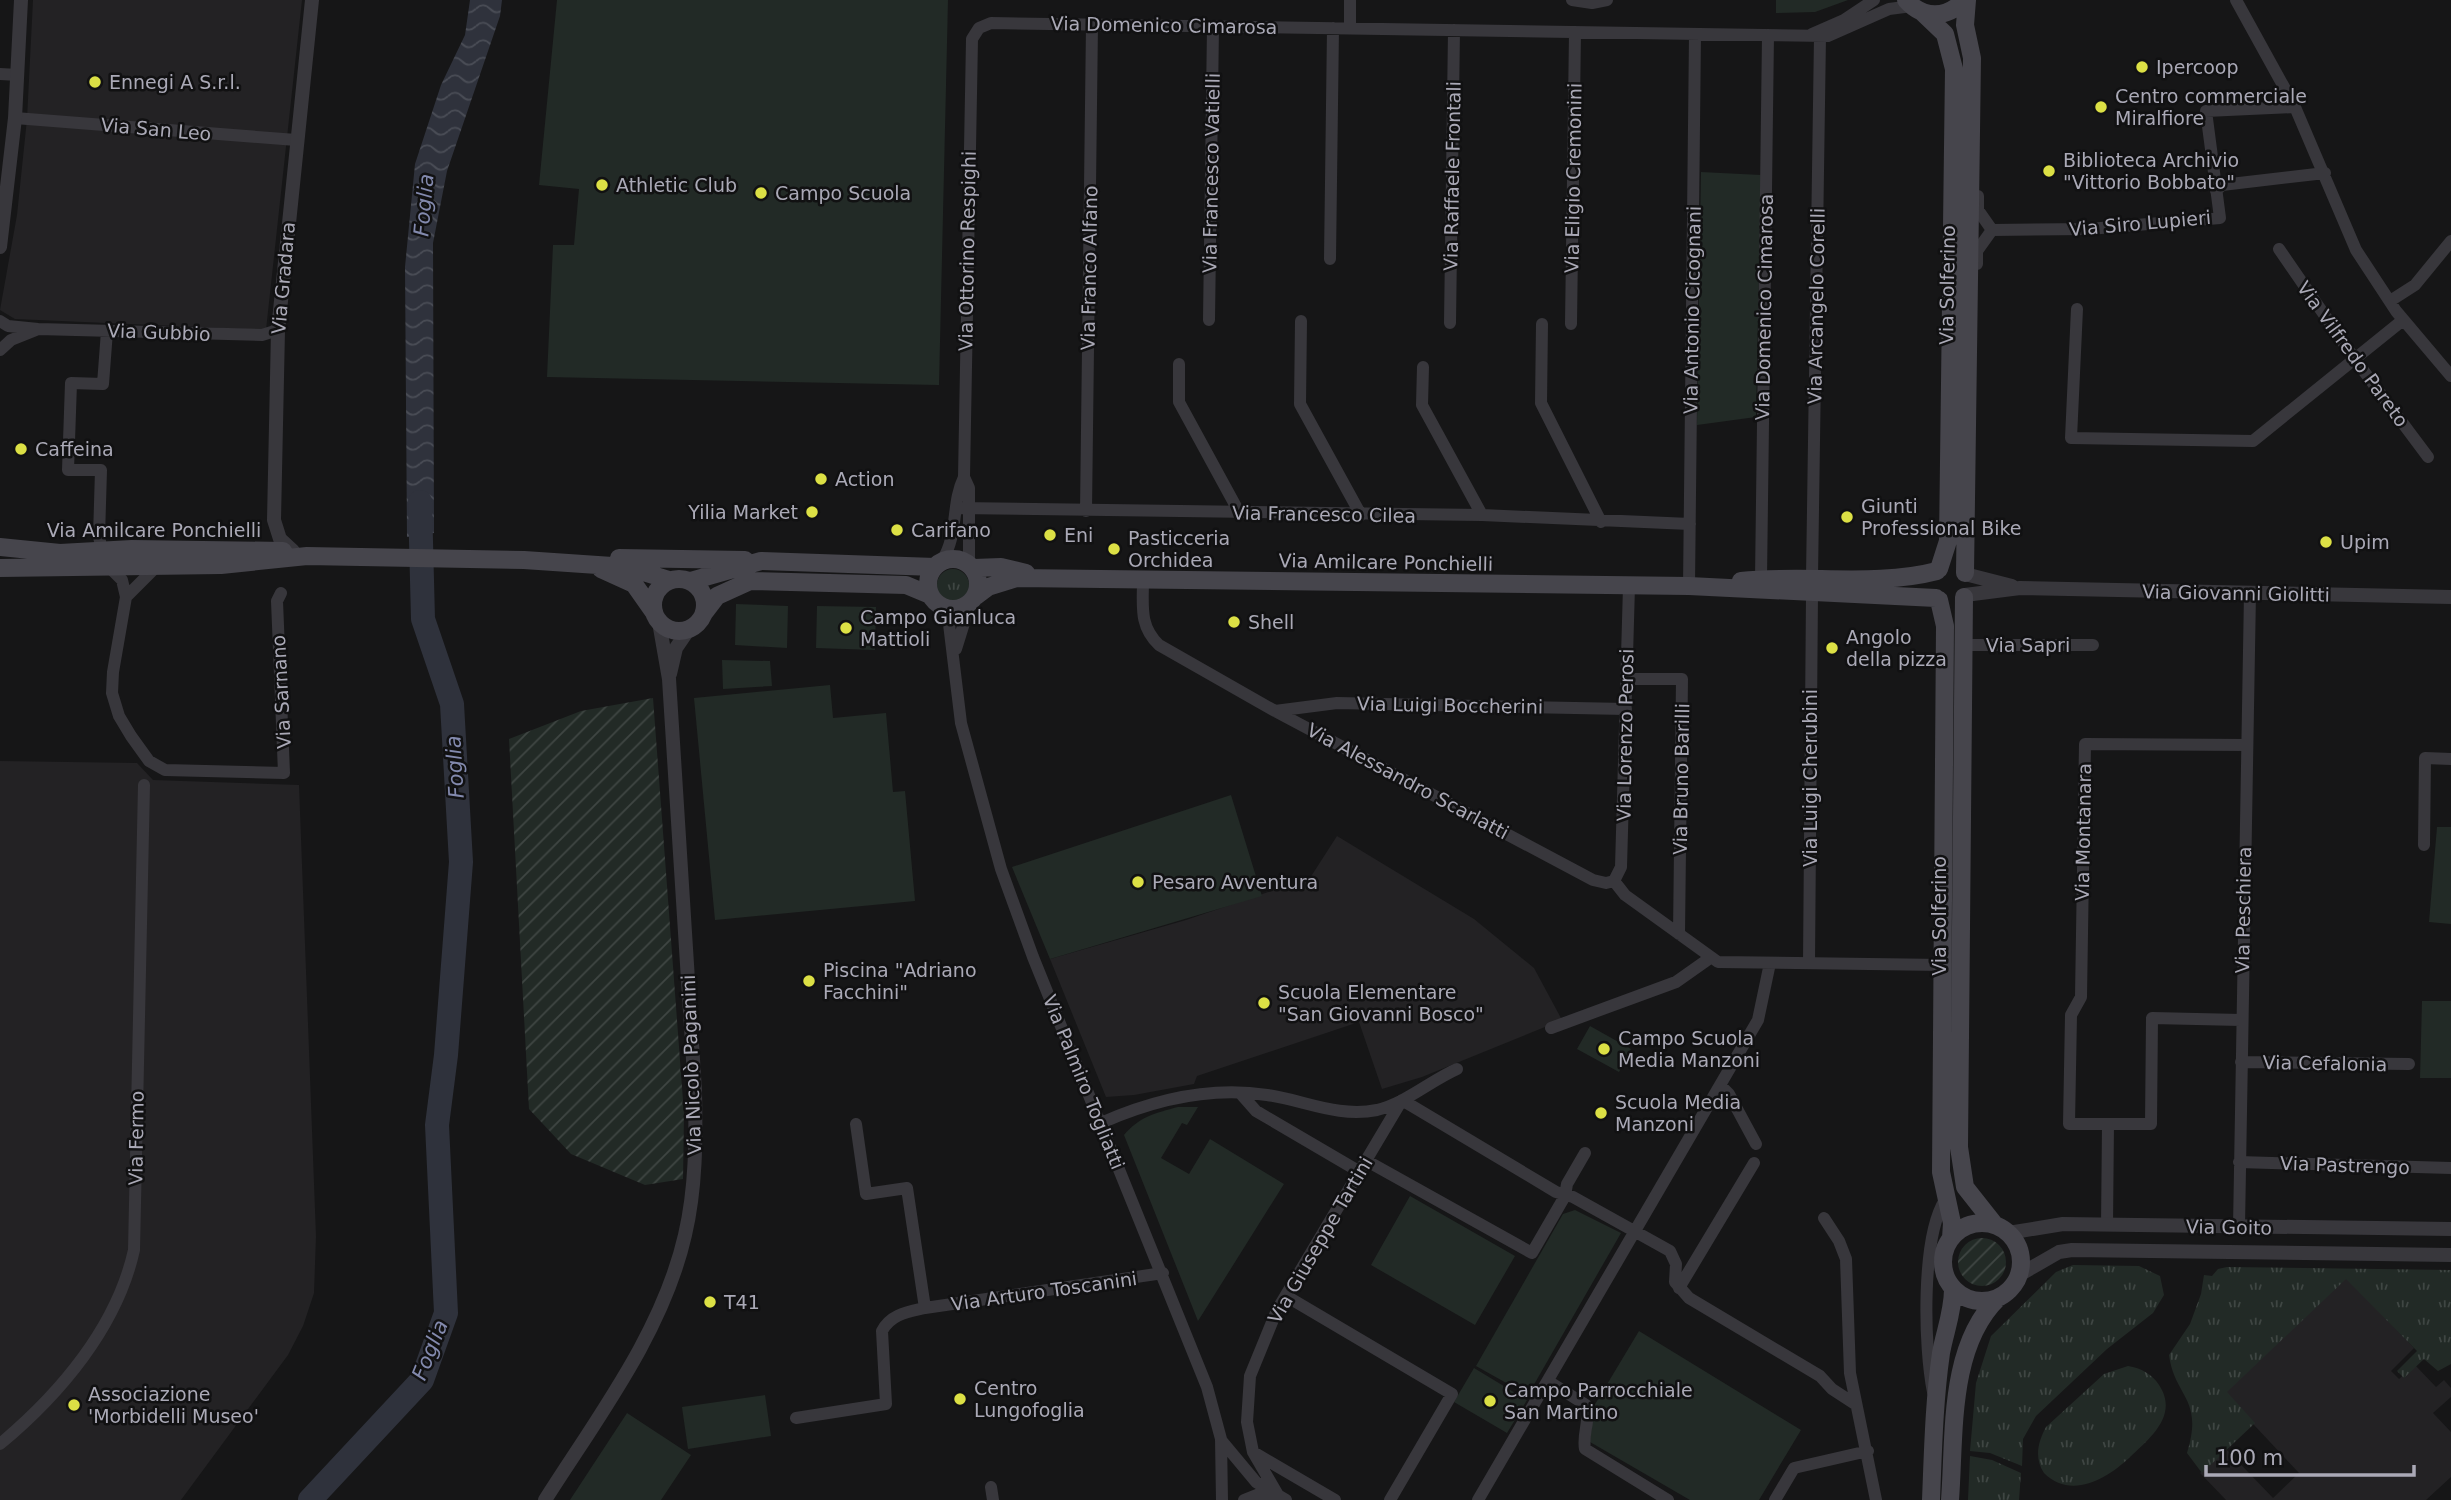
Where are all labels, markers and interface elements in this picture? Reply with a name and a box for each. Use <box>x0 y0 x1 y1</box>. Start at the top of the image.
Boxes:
street label: Via Domenico Cimarosa <box>1050 12 1278 38</box>
place label: Ipercoop <box>2156 56 2239 78</box>
marker: Ipercoop <box>2134 59 2150 75</box>
place label: Ennegi A S.r.l. <box>109 71 241 93</box>
street label: Via Francesco Vatielli <box>1198 73 1224 273</box>
marker: Ennegi A S.r.l. <box>87 74 103 90</box>
street label: Via Raffaele Frontali <box>1439 81 1465 271</box>
street label: Via Eligio Cremonini <box>1560 83 1586 273</box>
place label: Centro commerciale Miralfiore <box>2115 85 2307 129</box>
marker: Centro commerciale Miralfiore <box>2093 99 2109 115</box>
street label: Via San Leo <box>100 113 212 145</box>
place label: Biblioteca Archivio "Vittorio Bobbato" <box>2063 149 2239 193</box>
street label: Via Ottorino Respighi <box>954 151 980 351</box>
marker: Biblioteca Archivio "Vittorio Bobbato" <box>2041 163 2057 179</box>
water label: Foglia <box>409 173 439 237</box>
place label: Athletic Club <box>616 174 737 196</box>
marker: Athletic Club <box>594 177 610 193</box>
place label: Campo Scuola <box>775 182 911 204</box>
marker: Campo Scuola <box>753 185 769 201</box>
street label: Via Franco Alfano <box>1077 185 1101 351</box>
street label: Via Domenico Cimarosa <box>1751 193 1777 421</box>
street label: Via Antonio Cicognani <box>1679 206 1705 414</box>
street label: Via Siro Lupieri <box>2068 206 2212 240</box>
street label: Via Arcangelo Corelli <box>1803 208 1829 404</box>
street label: Via Gradara <box>267 221 299 335</box>
street label: Via Solferino <box>1935 225 1959 345</box>
street label: Via Vilfredo Pareto <box>2293 277 2413 431</box>
street label: Via Gubbio <box>107 319 211 345</box>
place label: Caffeina <box>35 438 114 460</box>
marker: Caffeina <box>13 441 29 457</box>
place label: Action <box>835 468 895 490</box>
marker: Action <box>813 471 829 487</box>
place label: Giunti Professional Bike <box>1861 495 2022 539</box>
place label: Yilia Market <box>687 501 798 523</box>
street label: Via Francesco Cilea <box>1232 501 1416 527</box>
marker: Yilia Market <box>804 504 820 520</box>
marker: Giunti Professional Bike <box>1839 509 1855 525</box>
street label: Via Amilcare Ponchielli <box>47 519 261 541</box>
place label: Carifano <box>911 519 991 541</box>
marker: Carifano <box>889 522 905 538</box>
place label: Eni <box>1064 524 1093 546</box>
marker: Eni <box>1042 527 1058 543</box>
place label: Pasticceria Orchidea <box>1128 527 1230 571</box>
place label: Upim <box>2340 531 2390 553</box>
marker: Upim <box>2318 534 2334 550</box>
marker: Pasticceria Orchidea <box>1106 541 1122 557</box>
street label: Via Amilcare Ponchielli <box>1279 549 1493 575</box>
street label: Via Giovanni Giolitti <box>2142 580 2330 606</box>
place label: Campo Gianluca Mattioli <box>860 606 1016 650</box>
place label: Shell <box>1248 611 1294 633</box>
marker: Shell <box>1226 614 1242 630</box>
marker: Campo Gianluca Mattioli <box>838 620 854 636</box>
place label: Angolo della pizza <box>1846 626 1947 670</box>
street label: Via Sarnano <box>267 634 295 750</box>
street label: Via Sapri <box>1986 634 2070 656</box>
marker: Angolo della pizza <box>1824 640 1840 656</box>
street label: Via Lorenzo Perosi <box>1612 648 1638 822</box>
street label: Via Luigi Cherubini <box>1799 689 1821 867</box>
street label: Via Luigi Boccherini <box>1357 692 1543 718</box>
street label: Via Bruno Barilli <box>1669 703 1693 855</box>
street label: Via Alessandro Scarlatti <box>1303 718 1513 844</box>
water label: Foglia <box>441 735 469 799</box>
street label: Via Montanara <box>2071 763 2095 901</box>
street label: Via Peschiera <box>2231 846 2255 974</box>
street label: Via Solferino <box>1928 856 1950 976</box>
place label: Pesaro Avventura <box>1152 871 1318 893</box>
marker: Pesaro Avventura <box>1130 874 1146 890</box>
place label: Piscina "Adriano Facchini" <box>823 959 977 1003</box>
marker: Piscina "Adriano Facchini" <box>801 973 817 989</box>
street label: Via Nicolò Paganini <box>677 974 705 1156</box>
place label: Scuola Elementare "San Giovanni Bosco" <box>1278 981 1484 1025</box>
street label: Via Palmiro Togliatti <box>1039 991 1129 1173</box>
marker: Scuola Elementare "San Giovanni Bosco" <box>1256 995 1272 1011</box>
place label: Campo Scuola Media Manzoni <box>1618 1027 1760 1071</box>
marker: Campo Scuola Media Manzoni <box>1596 1041 1612 1057</box>
street label: Via Cefalonia <box>2262 1051 2388 1075</box>
street label: Via Fermo <box>124 1090 148 1186</box>
place label: Scuola Media Manzoni <box>1615 1091 1741 1135</box>
marker: Scuola Media Manzoni <box>1593 1105 1609 1121</box>
street label: Via Pastrengo <box>2280 1152 2410 1178</box>
street label: Via Giuseppe Tartini <box>1263 1153 1377 1327</box>
street label: Via Goito <box>2186 1215 2272 1239</box>
street label: Via Arturo Toscanini <box>950 1267 1138 1315</box>
place label: T41 <box>723 1291 760 1313</box>
marker: T41 <box>702 1294 718 1310</box>
water label: Foglia <box>407 1316 453 1384</box>
place label: Centro Lungofoglia <box>974 1377 1085 1421</box>
place label: Campo Parrocchiale San Martino <box>1504 1379 1693 1423</box>
place label: Associazione 'Morbidelli Museo' <box>88 1383 259 1427</box>
marker: Centro Lungofoglia <box>952 1391 968 1407</box>
marker: Campo Parrocchiale San Martino <box>1482 1393 1498 1409</box>
marker: Associazione 'Morbidelli Museo' <box>66 1397 82 1413</box>
scale bar <box>2206 1434 2414 1478</box>
text: 100 m <box>2216 1446 2283 1470</box>

